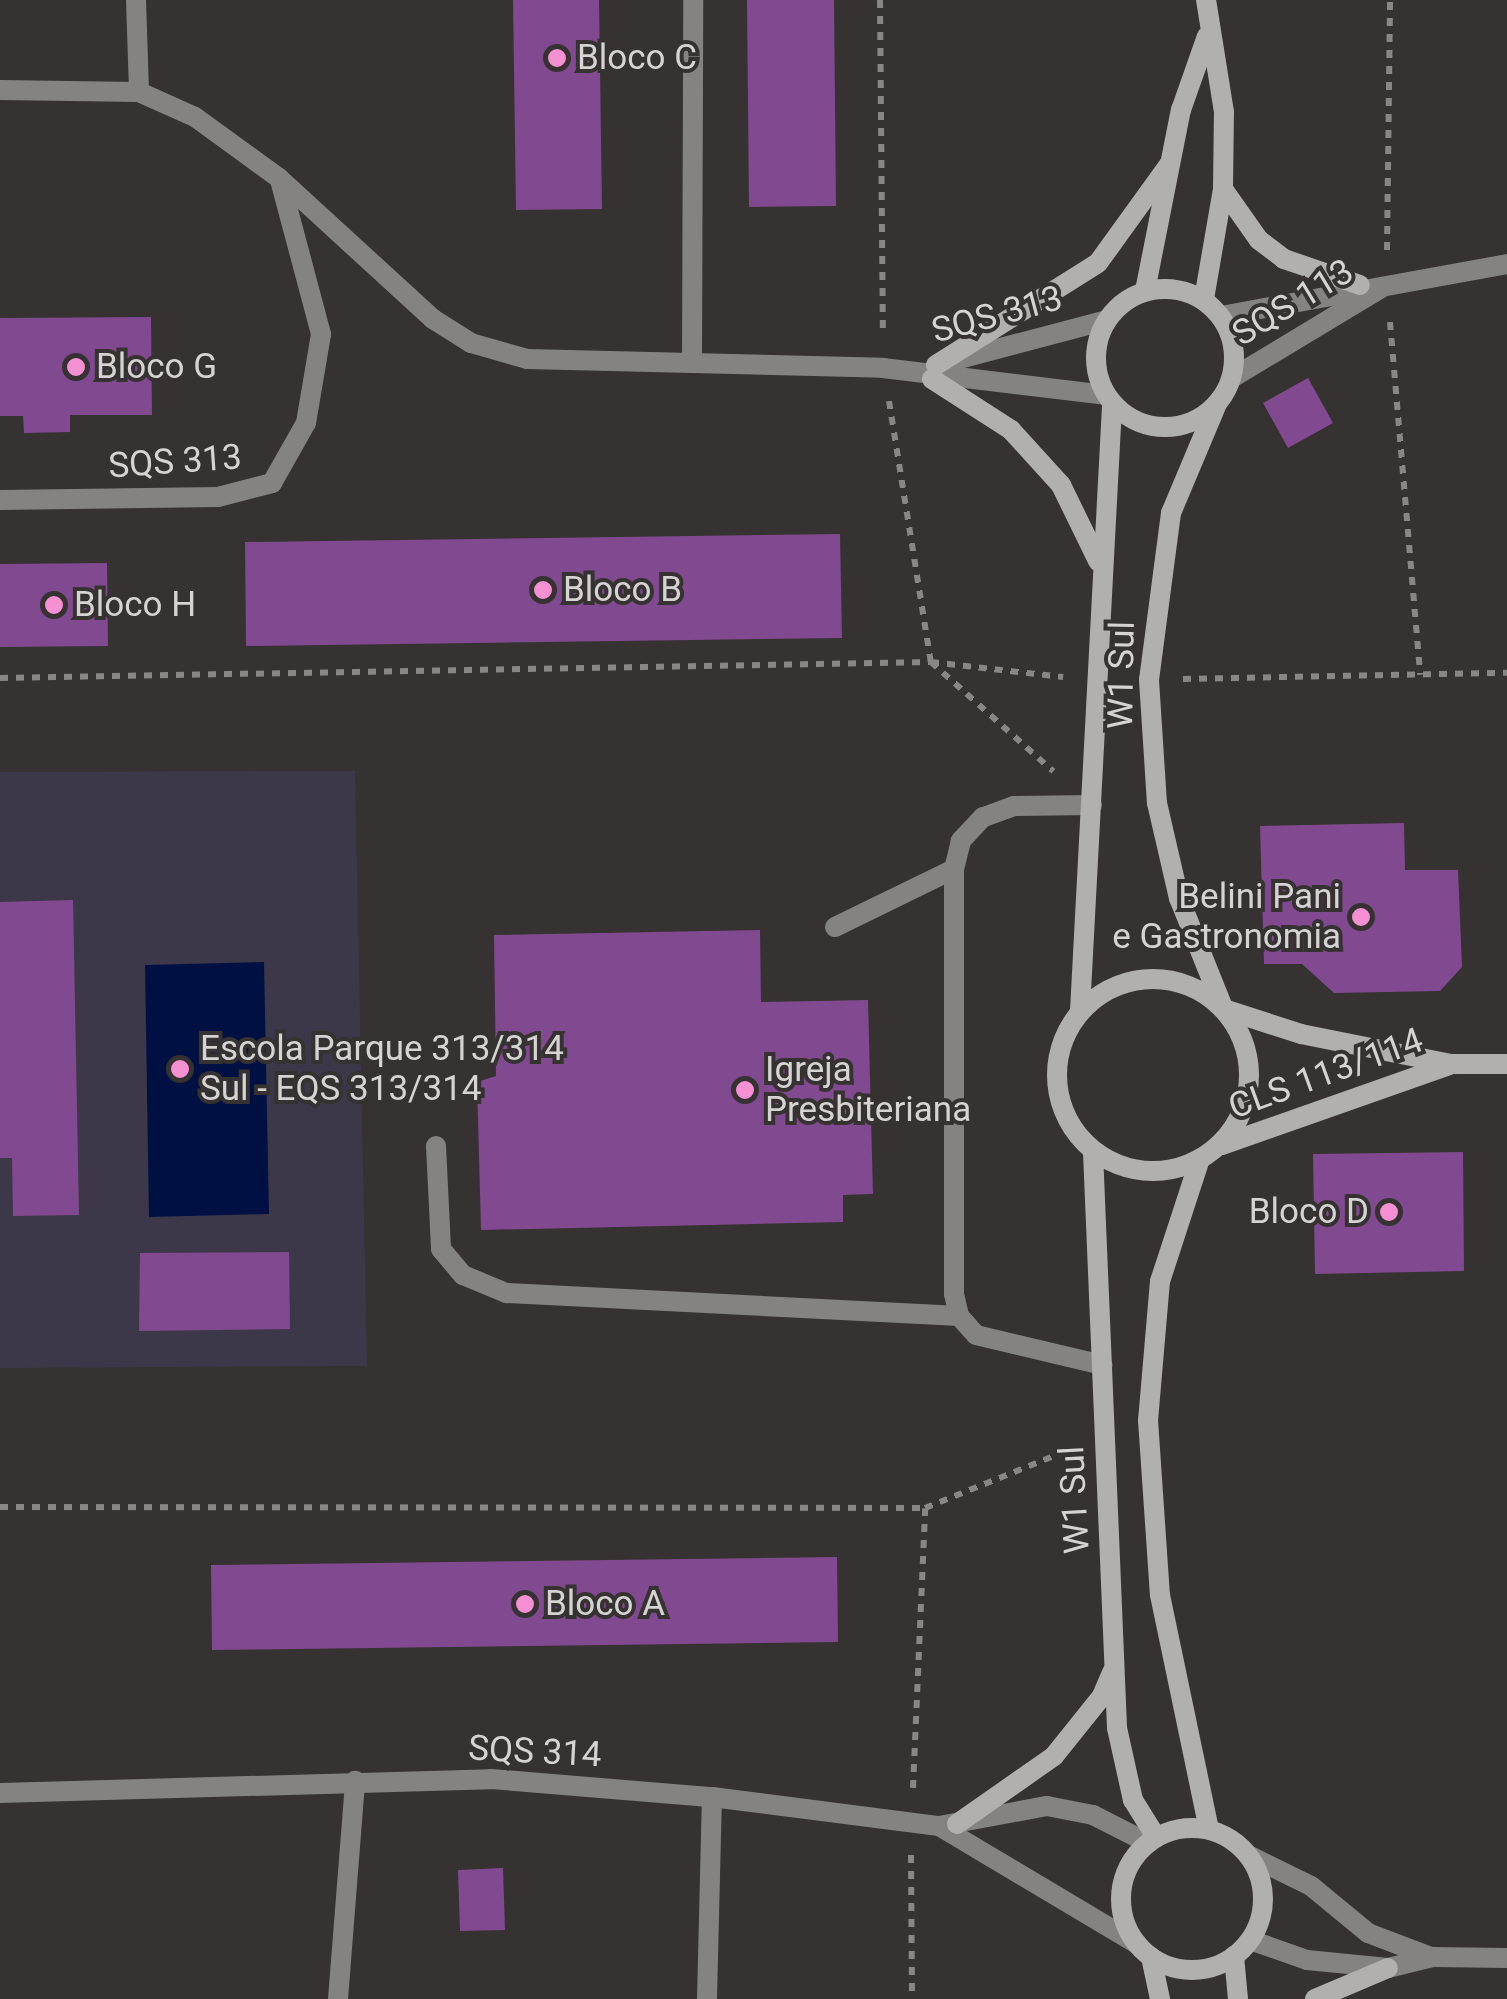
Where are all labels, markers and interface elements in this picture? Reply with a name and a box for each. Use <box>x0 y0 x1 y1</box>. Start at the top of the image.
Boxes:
place label: Bloco C <box>577 37 697 79</box>
marker: Bloco C <box>546 47 568 69</box>
street label: SQS 113 <box>1225 251 1361 355</box>
street label: SQS 313 <box>927 277 1067 353</box>
place label: Bloco G <box>96 346 217 388</box>
marker: Bloco G <box>65 356 87 378</box>
street label: SQS 313 <box>107 436 243 488</box>
place label: Bloco B <box>563 569 682 611</box>
marker: Bloco B <box>532 579 554 601</box>
place label: Bloco H <box>74 584 196 626</box>
marker: Bloco H <box>43 594 65 616</box>
street label: W1 Sul <box>1100 621 1144 729</box>
place label: Belini Pani e Gastronomia <box>1112 876 1341 958</box>
marker: Belini Pani e Gastronomia <box>1350 906 1372 928</box>
street label: CLS 113/114 <box>1223 1019 1429 1129</box>
place label: Escola Parque 313/314 Sul - EQS 313/314 <box>200 1028 564 1110</box>
place label: Igreja Presbiteriana <box>765 1049 971 1131</box>
marker: Escola Parque 313/314 Sul - EQS 313/314 <box>169 1058 191 1080</box>
marker: Igreja Presbiteriana <box>734 1079 756 1101</box>
place label: Bloco D <box>1249 1191 1369 1233</box>
marker: Bloco D <box>1378 1201 1400 1223</box>
street label: W1 Sul <box>1051 1445 1099 1555</box>
place label: Bloco A <box>545 1583 665 1625</box>
marker: Bloco A <box>514 1593 536 1615</box>
street label: SQS 314 <box>467 1728 603 1776</box>

